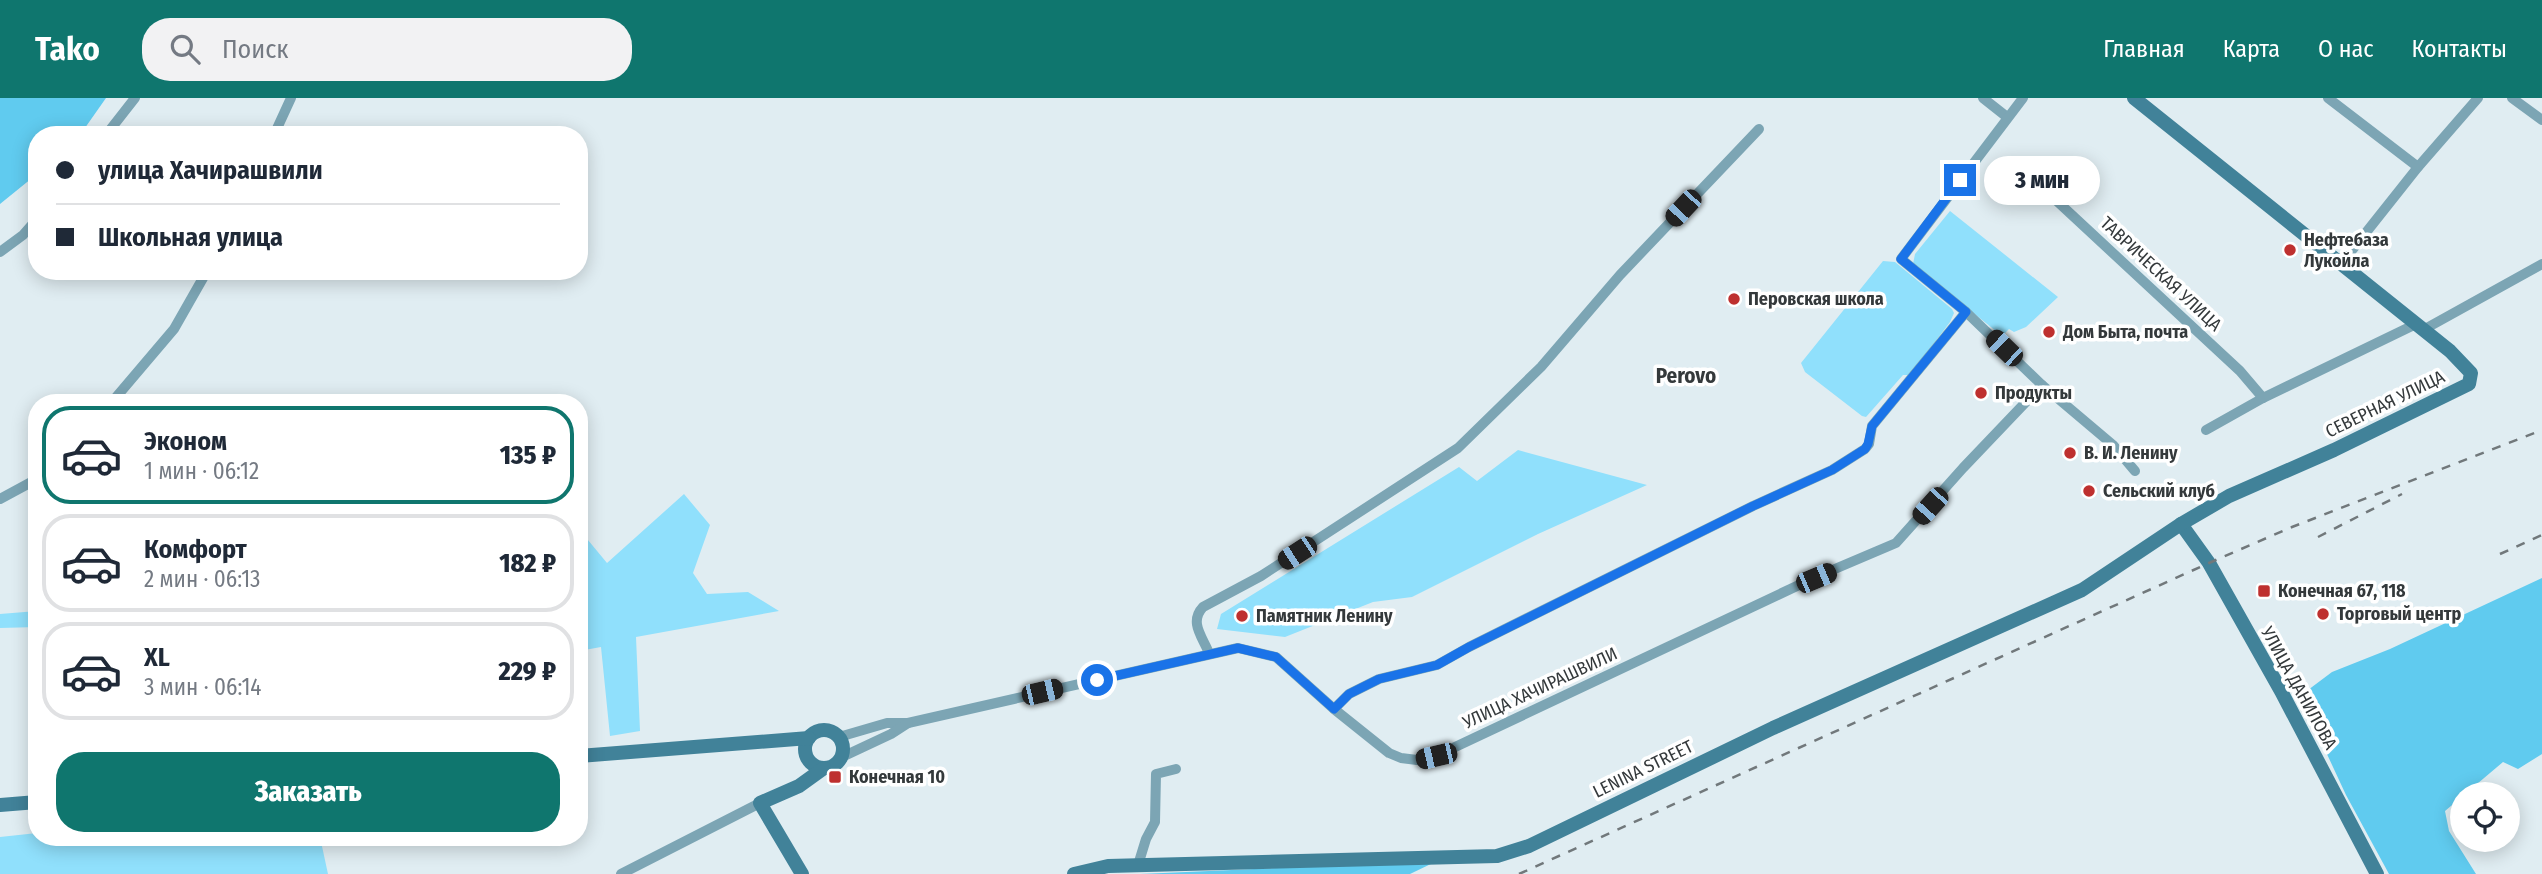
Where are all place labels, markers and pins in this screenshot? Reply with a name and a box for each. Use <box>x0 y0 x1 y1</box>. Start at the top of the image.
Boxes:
place label: Нефтебаза Лукойла <box>2304 229 2389 272</box>
marker: Нефтебаза Лукойла <box>2282 242 2298 258</box>
place label: Перовская школа <box>1748 288 1884 310</box>
marker: Перовская школа <box>1726 291 1742 307</box>
place label: Дом Быта, почта <box>2062 321 2188 343</box>
marker: Дом Быта, почта <box>2041 324 2057 340</box>
place label: Продукты <box>1995 382 2072 404</box>
marker: Продукты <box>1973 385 1989 401</box>
place label: В. И. Ленину <box>2084 442 2178 464</box>
marker: В. И. Ленину <box>2062 445 2078 461</box>
place label: Сельский клуб <box>2103 480 2215 502</box>
marker: Сельский клуб <box>2081 483 2097 499</box>
place label: Конечная 67, 118 <box>2278 580 2406 602</box>
marker: Конечная 67, 118 <box>2256 583 2272 599</box>
place label: Торговый центр <box>2337 603 2461 625</box>
place label: Памятник Ленину <box>1256 605 1393 627</box>
marker: Торговый центр <box>2315 606 2331 622</box>
marker: Памятник Ленину <box>1234 608 1250 624</box>
place label: Конечная 10 <box>849 766 945 788</box>
marker: Конечная 10 <box>827 769 843 785</box>

